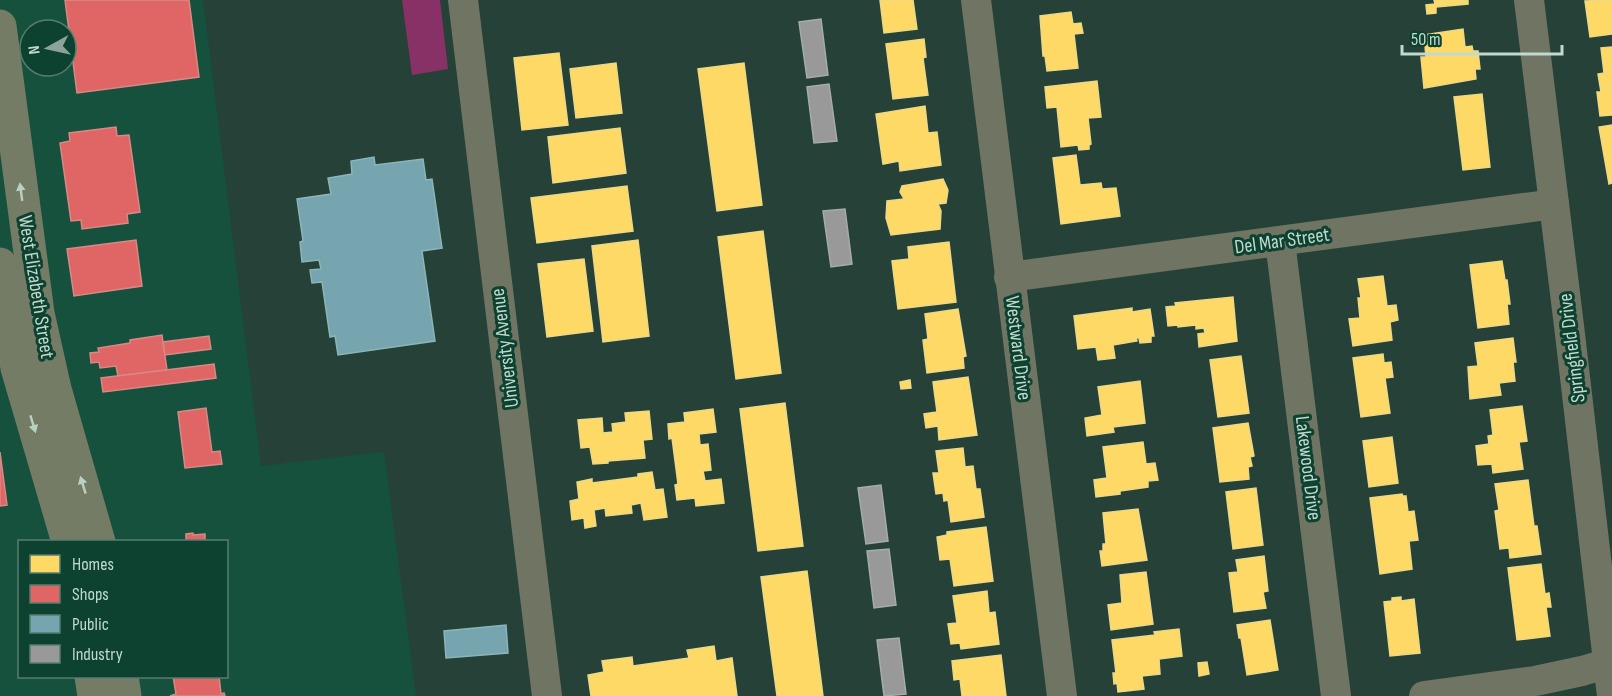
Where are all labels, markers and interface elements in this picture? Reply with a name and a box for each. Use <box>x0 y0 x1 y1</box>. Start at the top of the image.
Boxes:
north arrow <box>18 18 78 78</box>
scale bar <box>1402 18 1562 56</box>
text: 50 m <box>1411 29 1441 50</box>
text: N <box>25 44 45 55</box>
one-way arrow <box>17 183 26 202</box>
street label: West Elizabeth Street <box>13 214 59 360</box>
street label: Del Mar Street <box>1233 222 1331 260</box>
street label: University Avenue <box>486 287 524 409</box>
street label: Springfield Drive <box>1553 292 1591 404</box>
street label: Westward Drive <box>1000 295 1036 401</box>
one-way arrow <box>29 415 38 433</box>
street label: Lakewood Drive <box>1290 415 1326 521</box>
one-way arrow <box>78 476 87 494</box>
legend <box>18 540 228 678</box>
text: Homes <box>72 554 114 575</box>
text: Shops <box>72 584 109 605</box>
text: Public <box>72 614 109 635</box>
text: Industry <box>72 644 123 665</box>

